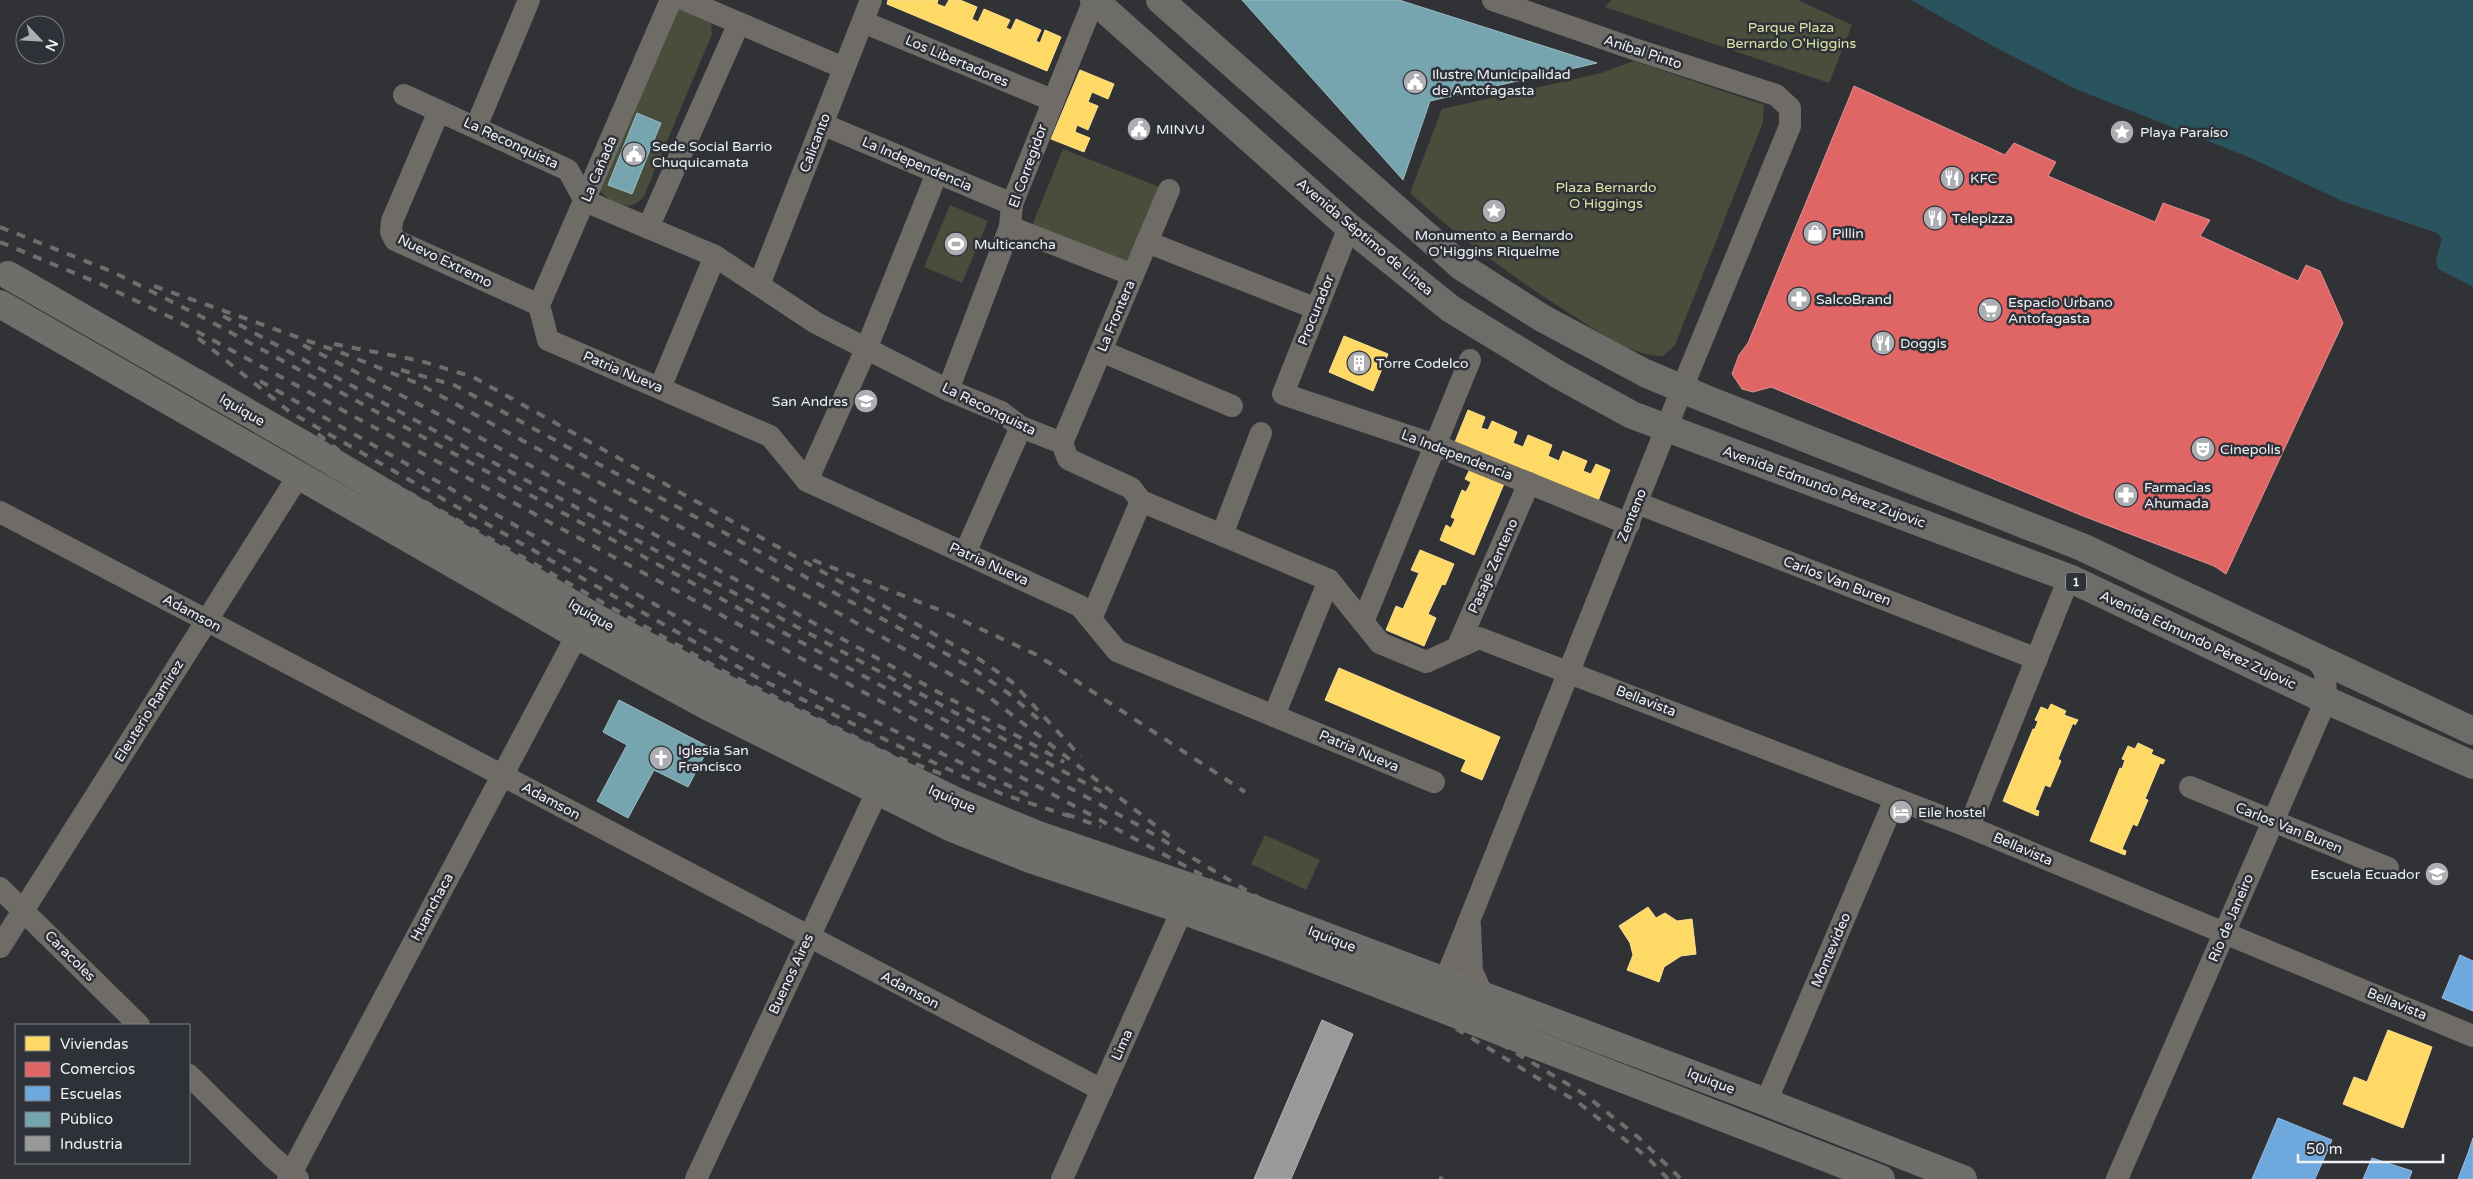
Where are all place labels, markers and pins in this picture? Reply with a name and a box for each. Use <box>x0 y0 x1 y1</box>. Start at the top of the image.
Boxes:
place label: Ilustre Municipalidad de Antofagasta <box>1432 66 1571 99</box>
public building icon: Ilustre Municipalidad de Antofagasta <box>1402 69 1428 95</box>
public building icon: MINVU <box>1126 116 1152 142</box>
place icon: Playa Paraíso <box>2109 119 2135 145</box>
place label: MINVU <box>1156 121 1205 138</box>
place label: Playa Paraíso <box>2140 124 2228 141</box>
place label: Sede Social Barrio Chuquicamata <box>652 138 772 171</box>
public building icon: Sede Social Barrio Chuquicamata <box>621 141 647 167</box>
restaurant icon: KFC <box>1939 165 1965 191</box>
place label: KFC <box>1970 170 1998 187</box>
place icon: Monumento a Bernardo O'Higgins Riquelme <box>1481 198 1507 224</box>
restaurant icon: Telepizza <box>1922 205 1948 231</box>
place label: Telepizza <box>1952 210 2013 227</box>
shop icon: Pillin <box>1802 220 1828 246</box>
place label: Pillin <box>1832 225 1864 242</box>
place label: Monumento a Bernardo O'Higgins Riquelme <box>1415 227 1573 260</box>
sports icon: Multicancha <box>943 231 969 257</box>
place label: Multicancha <box>974 236 1056 253</box>
pharmacy icon: SalcoBrand <box>1786 286 1812 312</box>
place label: SalcoBrand <box>1816 291 1892 308</box>
place label: Espacio Urbano Antofagasta <box>2008 294 2113 327</box>
supermarket icon: Espacio Urbano Antofagasta <box>1977 297 2003 323</box>
restaurant icon: Doggis <box>1870 330 1896 356</box>
place label: Doggis <box>1900 335 1947 352</box>
building icon: Torre Codelco <box>1346 350 1372 376</box>
place label: Torre Codelco <box>1376 355 1468 372</box>
school or university icon: San Andres <box>853 388 879 414</box>
place label: San Andres <box>772 393 848 410</box>
theatre icon: Cinepolis <box>2190 436 2216 462</box>
place label: Cinepolis <box>2220 441 2281 458</box>
place label: Farmacias Ahumada <box>2144 479 2211 512</box>
pharmacy icon: Farmacias Ahumada <box>2113 482 2139 508</box>
place label: Iglesia San Francisco <box>678 742 749 775</box>
church icon: Iglesia San Francisco <box>648 745 674 771</box>
hotel icon: Eile hostel <box>1888 799 1914 825</box>
place label: Eile hostel <box>1918 804 1986 821</box>
school or university icon: Escuela Ecuador <box>2424 861 2450 887</box>
place label: Escuela Ecuador <box>2310 866 2421 883</box>

